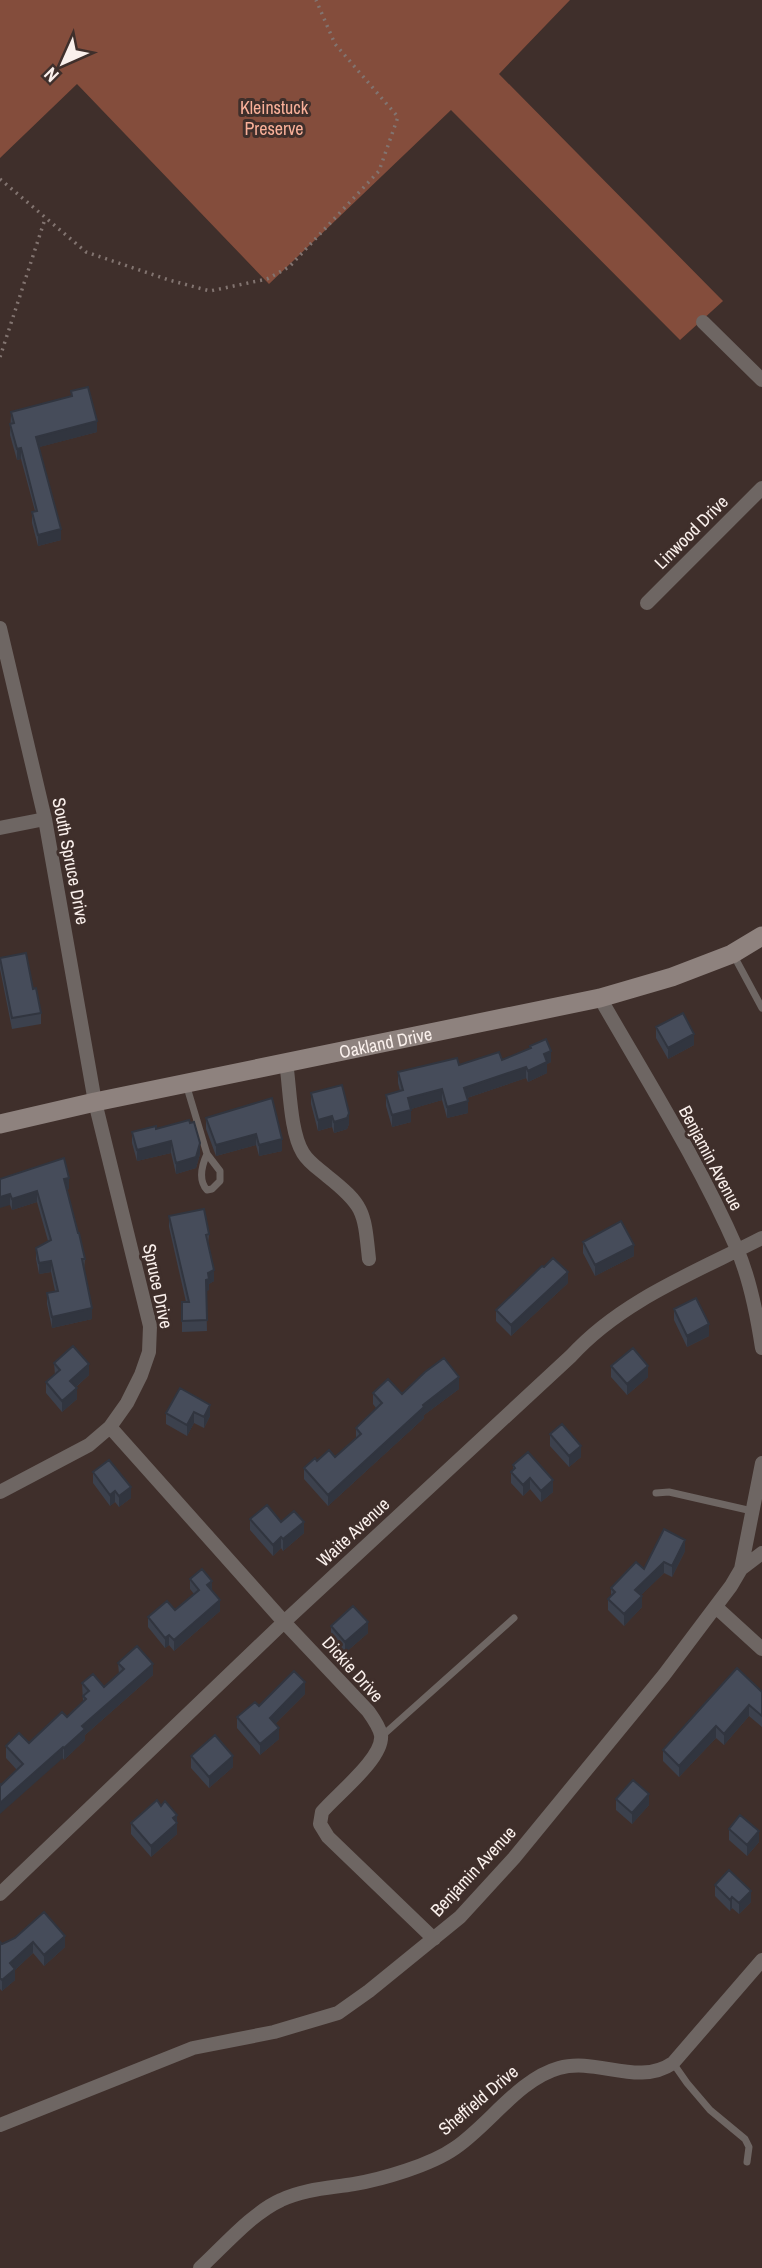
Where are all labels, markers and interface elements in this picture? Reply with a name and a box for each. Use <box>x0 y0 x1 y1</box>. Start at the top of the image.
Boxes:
north arrow <box>28 28 98 98</box>
text: N <box>38 62 64 88</box>
park label: Kleinstuck Preserve <box>240 95 309 141</box>
street label: Linwood Drive <box>649 490 733 574</box>
street label: South Spruce Drive <box>46 795 96 927</box>
street label: Oakland Drive <box>337 1020 434 1064</box>
street label: Benjamin Avenue <box>673 1101 749 1215</box>
street label: Spruce Drive <box>137 1241 179 1331</box>
street label: Waite Avenue <box>311 1492 395 1572</box>
street label: Dickie Drive <box>317 1630 389 1708</box>
street label: Benjamin Avenue <box>424 1820 522 1922</box>
street label: Sheffield Drive <box>433 2059 523 2141</box>

